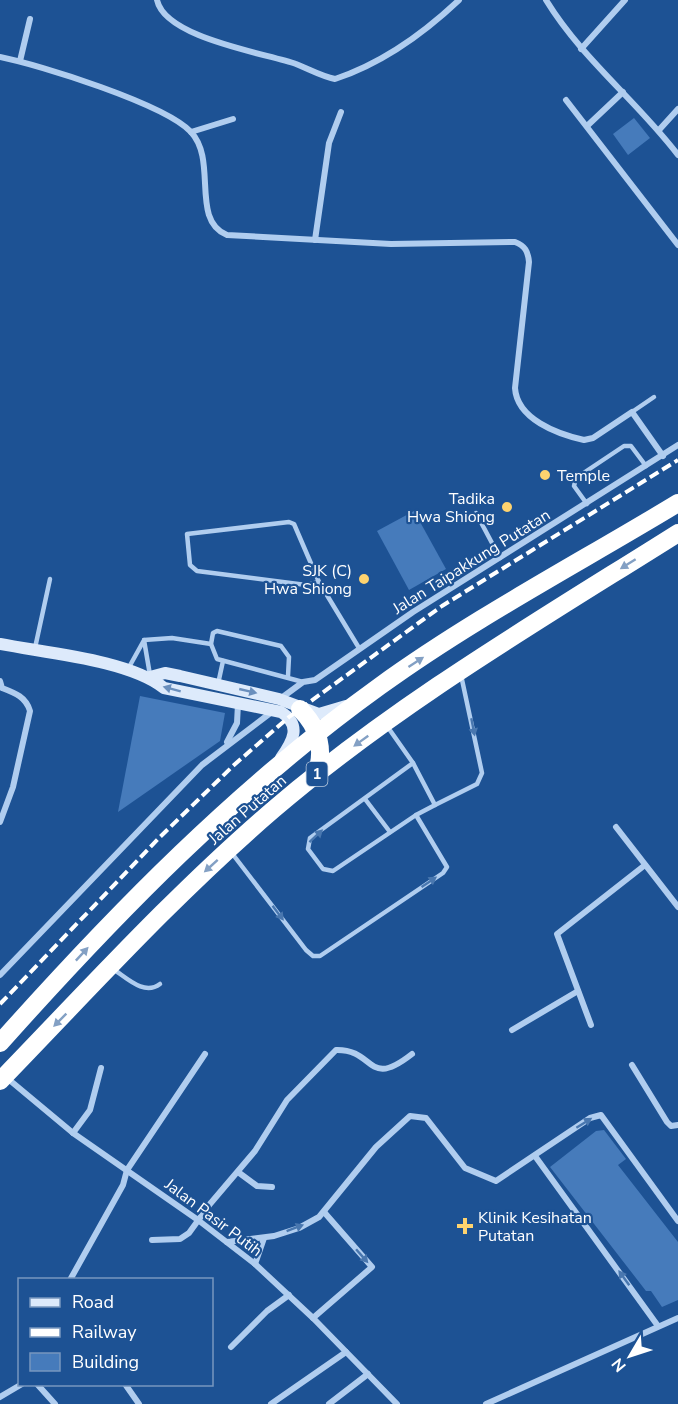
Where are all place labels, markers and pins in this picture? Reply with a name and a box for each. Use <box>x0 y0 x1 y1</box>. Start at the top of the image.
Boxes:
place label: Temple <box>557 465 610 487</box>
marker: Temple <box>538 468 552 482</box>
place label: Tadika Hwa Shiong <box>407 488 495 528</box>
marker: Tadika Hwa Shiong <box>500 500 514 514</box>
place label: SJK (C) Hwa Shiong <box>264 560 352 600</box>
marker: SJK (C) Hwa Shiong <box>357 572 371 586</box>
place label: Klinik Kesihatan Putatan <box>478 1207 592 1247</box>
marker: Klinik Kesihatan Putatan <box>456 1217 474 1235</box>

